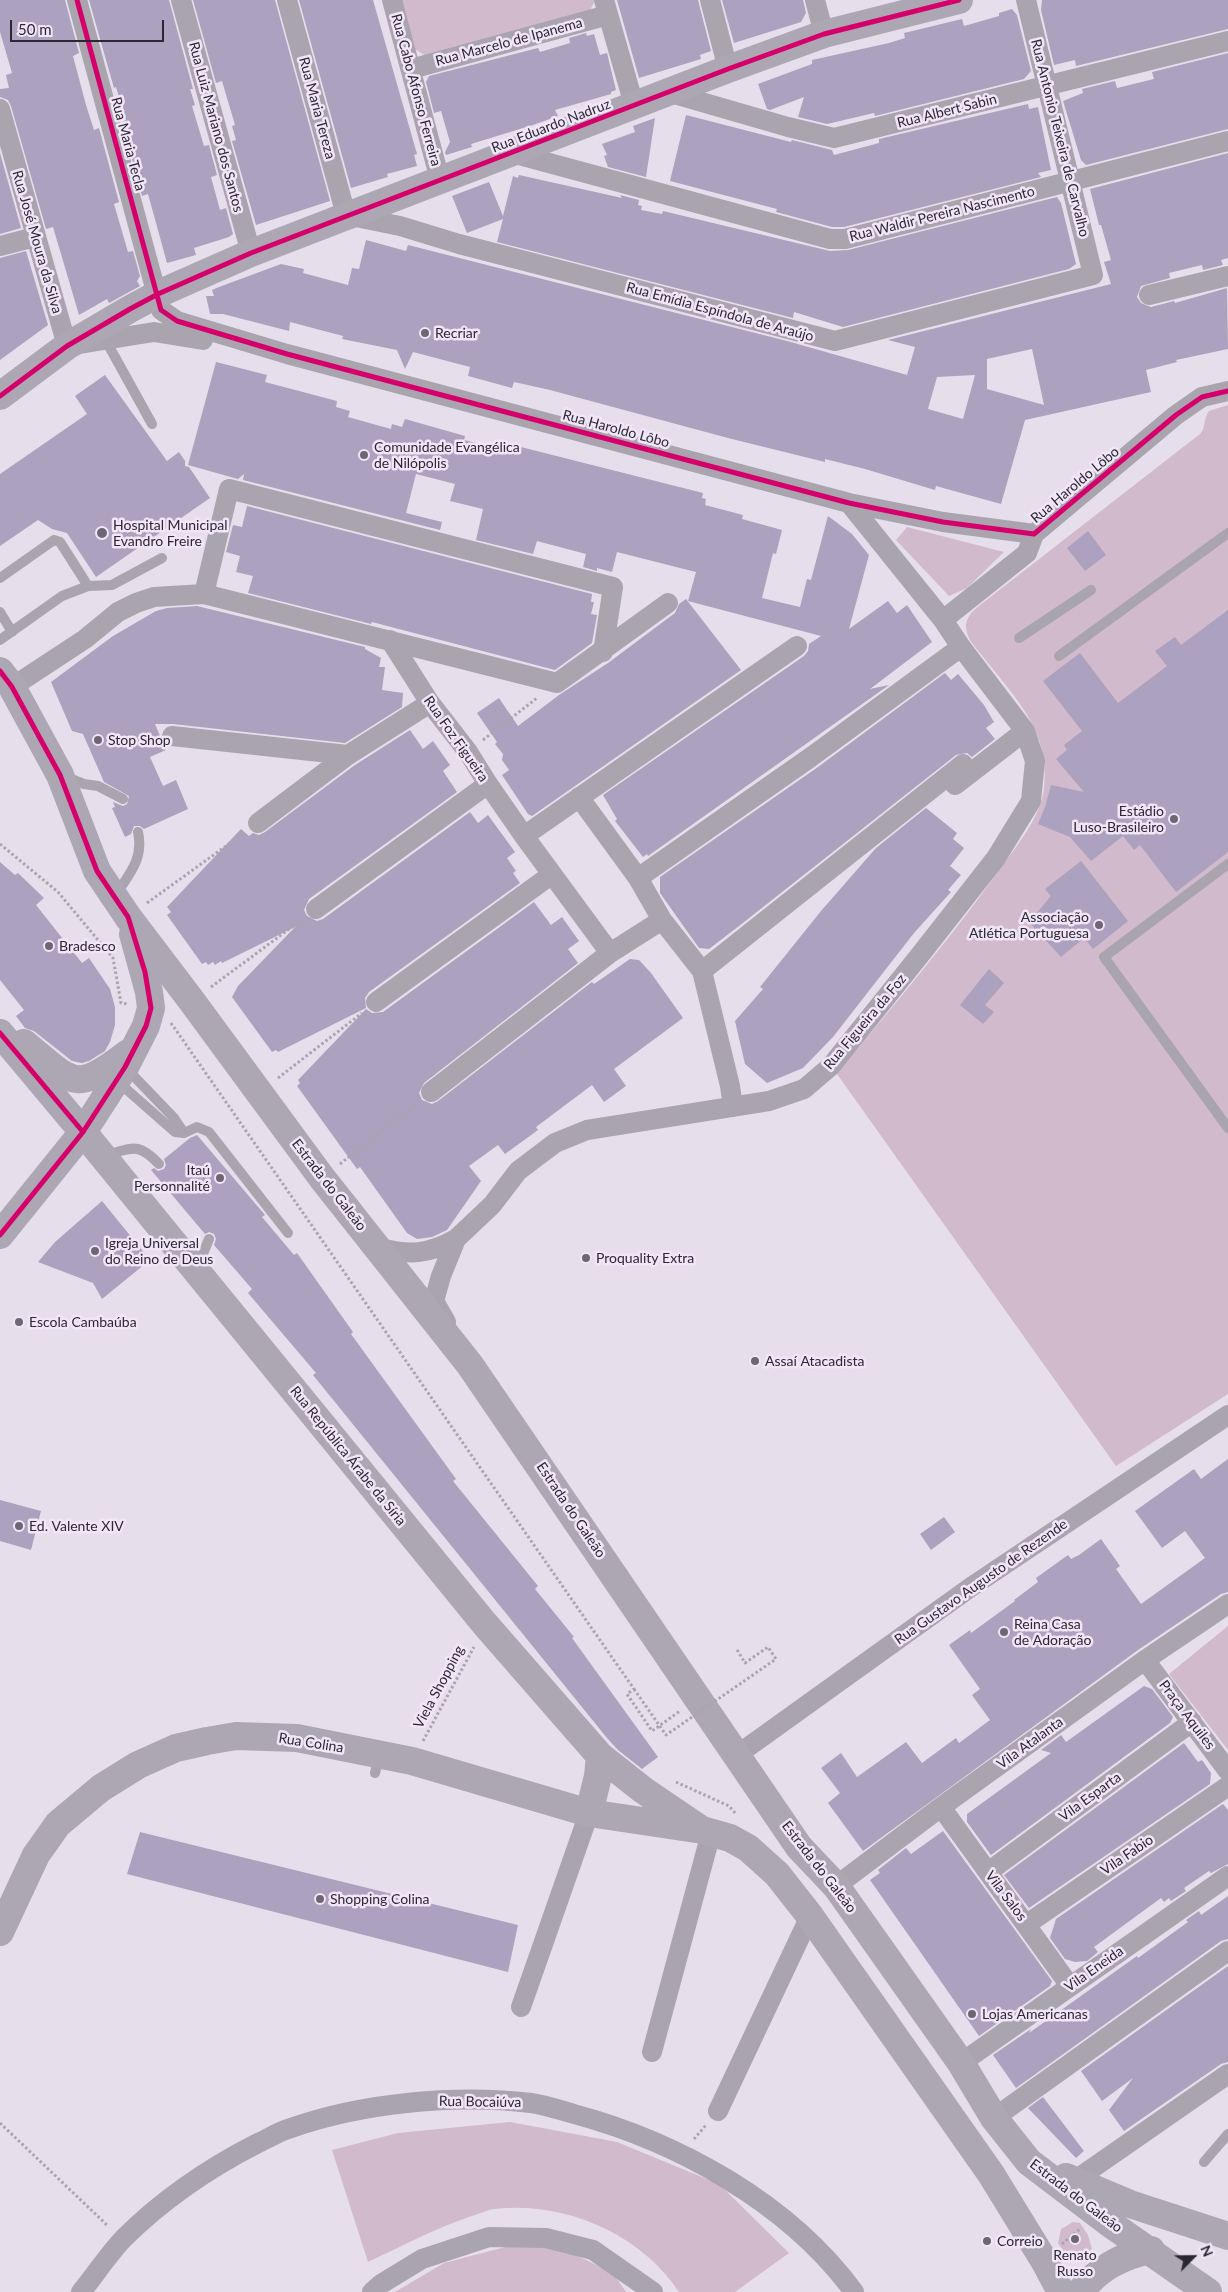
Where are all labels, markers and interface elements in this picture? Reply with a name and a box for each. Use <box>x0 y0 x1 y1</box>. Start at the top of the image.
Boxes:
scale bar <box>12 10 166 42</box>
street label: Rua Cabo Afonso Ferreira <box>388 12 444 168</box>
street label: Rua Marcelo de Ipanema <box>434 14 584 70</box>
text: 50 m <box>18 20 52 38</box>
street label: Rua Antonio Teixeira de Carvalho <box>1027 37 1093 239</box>
street label: Rua Luiz Mariano dos Santos <box>185 40 247 214</box>
street label: Rua Maria Tereza <box>295 55 339 161</box>
street label: Rua Albert Sabin <box>895 91 999 131</box>
street label: Rua Maria Tecla <box>107 95 149 193</box>
street label: Rua Eduardo Nadruz <box>489 96 613 156</box>
street label: Rua José Moura da Silva <box>9 168 65 316</box>
street label: Rua Waldir Pereira Nascimento <box>848 183 1036 245</box>
street label: Rua Emídia Espíndola de Araújo <box>624 279 816 345</box>
place label: Recriar <box>435 325 478 341</box>
marker: Recriar <box>419 327 431 339</box>
street label: Rua Haroldo Lôbo <box>561 407 671 451</box>
place label: Comunidade Evangélica de Nilópolis <box>374 439 520 472</box>
street label: Rua Haroldo Lôbo <box>1027 443 1123 527</box>
marker: Comunidade Evangélica de Nilópolis <box>358 449 370 461</box>
place label: Hospital Municipal Evandro Freire <box>113 517 228 550</box>
marker: Hospital Municipal Evandro Freire <box>95 526 109 540</box>
street label: Rua Foz Figueira <box>420 693 492 785</box>
place label: Stop Shop <box>108 732 171 748</box>
marker: Stop Shop <box>92 734 104 746</box>
place label: Estádio Luso-Brasileiro <box>1073 803 1164 836</box>
marker: Estádio Luso-Brasileiro <box>1168 813 1180 825</box>
place label: Associação Atlética Portuguesa <box>969 909 1089 942</box>
marker: Associação Atlética Portuguesa <box>1093 919 1105 931</box>
place label: Bradesco <box>59 938 116 954</box>
marker: Bradesco <box>43 940 55 952</box>
street label: Rua Figueira da Foz <box>820 971 910 1073</box>
street label: Estrada do Galeão <box>288 1136 370 1234</box>
place label: Itaú Personnalité <box>134 1162 210 1194</box>
marker: Itaú Personnalité <box>214 1172 226 1184</box>
place label: Igreja Universal do Reino de Deus <box>105 1235 213 1268</box>
marker: Igreja Universal do Reino de Deus <box>89 1245 101 1257</box>
place label: Proquality Extra <box>596 1250 694 1266</box>
marker: Proquality Extra <box>580 1252 592 1264</box>
place label: Escola Cambaúba <box>29 1314 137 1330</box>
marker: Escola Cambaúba <box>13 1316 25 1328</box>
place label: Assaí Atacadista <box>765 1353 864 1369</box>
marker: Assaí Atacadista <box>749 1355 761 1367</box>
street label: Rua República Árabe da Síria <box>286 1383 410 1529</box>
street label: Estrada do Galeão <box>533 1459 609 1561</box>
street label: Rua Gustavo Augusto de Rezende <box>891 1516 1071 1648</box>
place label: Ed. Valente XIV <box>29 1518 124 1534</box>
marker: Ed. Valente XIV <box>13 1520 25 1532</box>
place label: Reina Casa de Adoração <box>1014 1616 1091 1648</box>
marker: Reina Casa de Adoração <box>998 1626 1010 1638</box>
street label: Viela Shopping <box>410 1643 468 1731</box>
street label: Praça Aquiles <box>1155 1677 1219 1753</box>
street label: Vila Atalanta <box>994 1713 1066 1773</box>
street label: Rua Colina <box>277 1730 345 1756</box>
street label: Vila Esparta <box>1056 1769 1124 1825</box>
street label: Estrada do Galeão <box>778 1818 860 1916</box>
street label: Vila Fabio <box>1098 1831 1156 1879</box>
street label: Vila Salos <box>982 1868 1030 1924</box>
place label: Shopping Colina <box>330 1891 430 1907</box>
marker: Shopping Colina <box>314 1893 326 1905</box>
street label: Vila Eneida <box>1061 1943 1127 1995</box>
place label: Lojas Americanas <box>982 2006 1088 2022</box>
marker: Lojas Americanas <box>966 2008 978 2020</box>
street label: Rua Bocaiúva <box>439 2093 521 2111</box>
street label: Estrada do Galeão <box>1026 2156 1126 2236</box>
north arrow <box>1168 2232 1218 2282</box>
place label: Correio <box>997 2233 1043 2249</box>
marker: Renato Russo <box>1069 2233 1081 2245</box>
marker: Correio <box>981 2235 993 2247</box>
text: N <box>1197 2243 1217 2259</box>
place label: Renato Russo <box>1053 2247 1097 2280</box>

